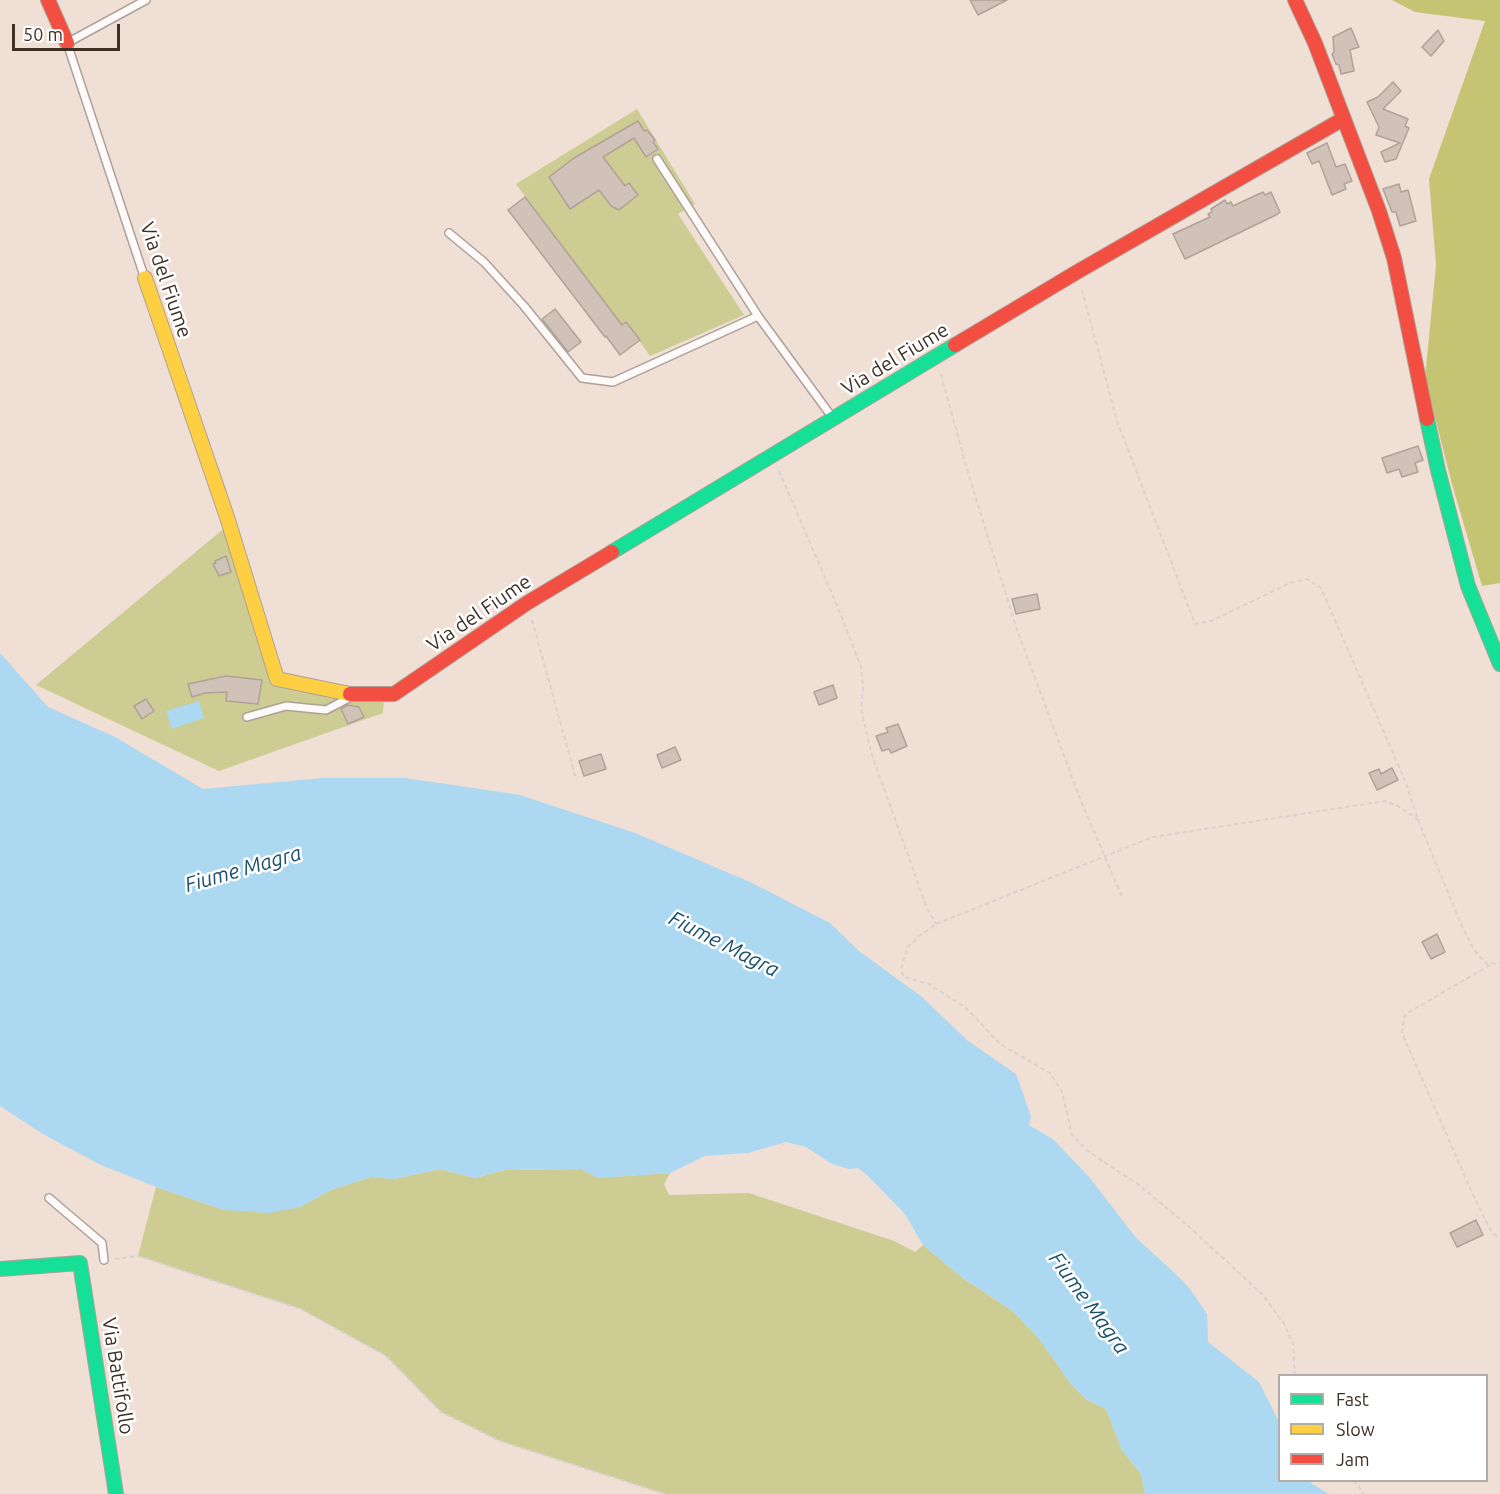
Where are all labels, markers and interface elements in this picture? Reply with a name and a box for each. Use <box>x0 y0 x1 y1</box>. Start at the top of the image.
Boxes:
scale bar <box>15 12 123 50</box>
text: 50 m <box>23 24 63 44</box>
street label: Via del Fiume <box>135 219 197 341</box>
street label: Via del Fiume <box>837 318 953 400</box>
street label: Via del Fiume <box>422 569 536 657</box>
water label: Fiume Magra <box>182 840 304 898</box>
water label: Fiume Magra <box>665 905 783 983</box>
water label: Fiume Magra <box>1043 1247 1135 1359</box>
street label: Via Battifollo <box>97 1316 139 1436</box>
legend <box>1278 1374 1488 1482</box>
text: Fast <box>1336 1389 1369 1409</box>
text: Slow <box>1336 1419 1375 1439</box>
text: Jam <box>1336 1449 1370 1469</box>

